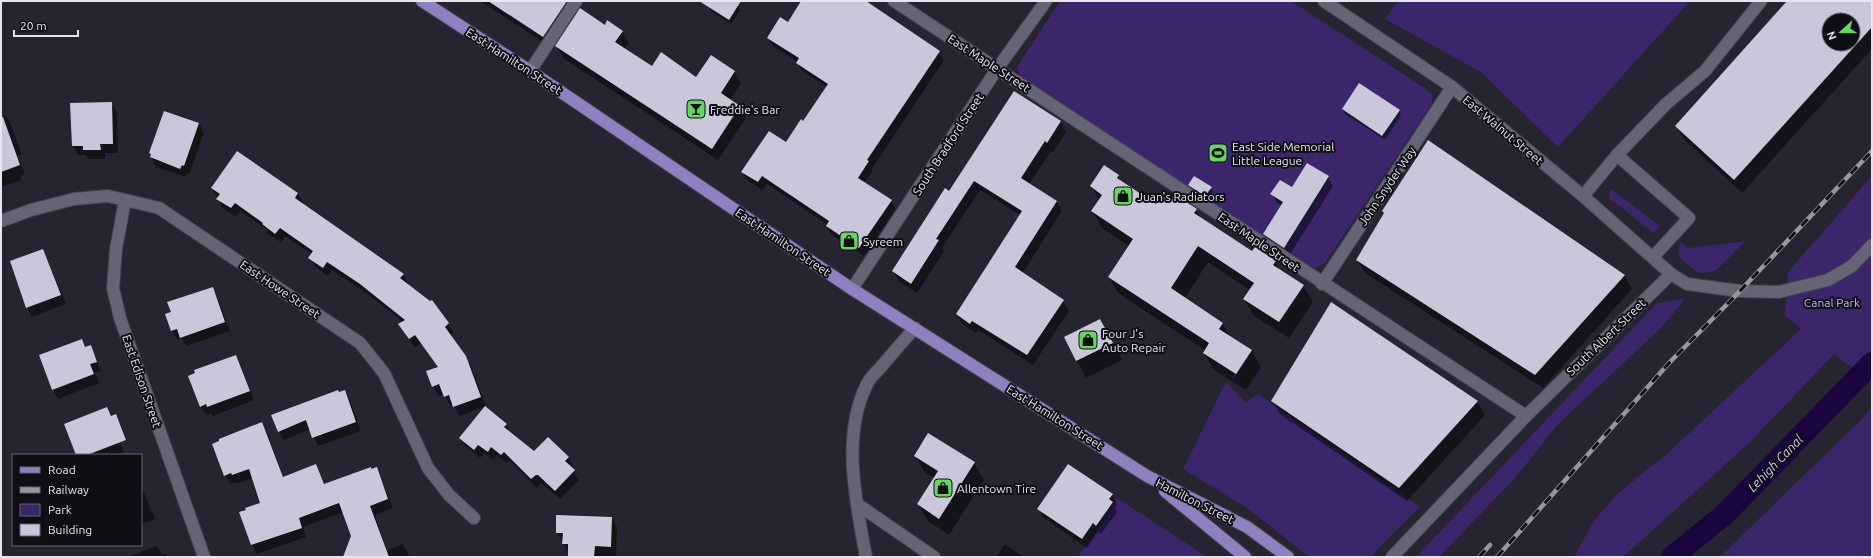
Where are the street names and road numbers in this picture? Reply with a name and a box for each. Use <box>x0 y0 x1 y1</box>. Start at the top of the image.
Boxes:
street label: East Hamilton Street <box>464 25 564 97</box>
street label: East Maple Street <box>946 32 1033 95</box>
street label: South Bradford Street <box>910 90 986 198</box>
street label: East Walnut Street <box>1460 93 1546 167</box>
street label: John Snyder Way <box>1356 144 1418 228</box>
street label: East Hamilton Street <box>733 205 833 279</box>
street label: East Maple Street <box>1216 210 1302 274</box>
street label: East Howe Street <box>238 258 322 321</box>
street label: South Albert Street <box>1564 296 1648 378</box>
street label: East Edison Street <box>120 333 164 429</box>
street label: East Hamilton Street <box>1004 382 1106 452</box>
street label: Hamilton Street <box>1154 476 1236 526</box>

